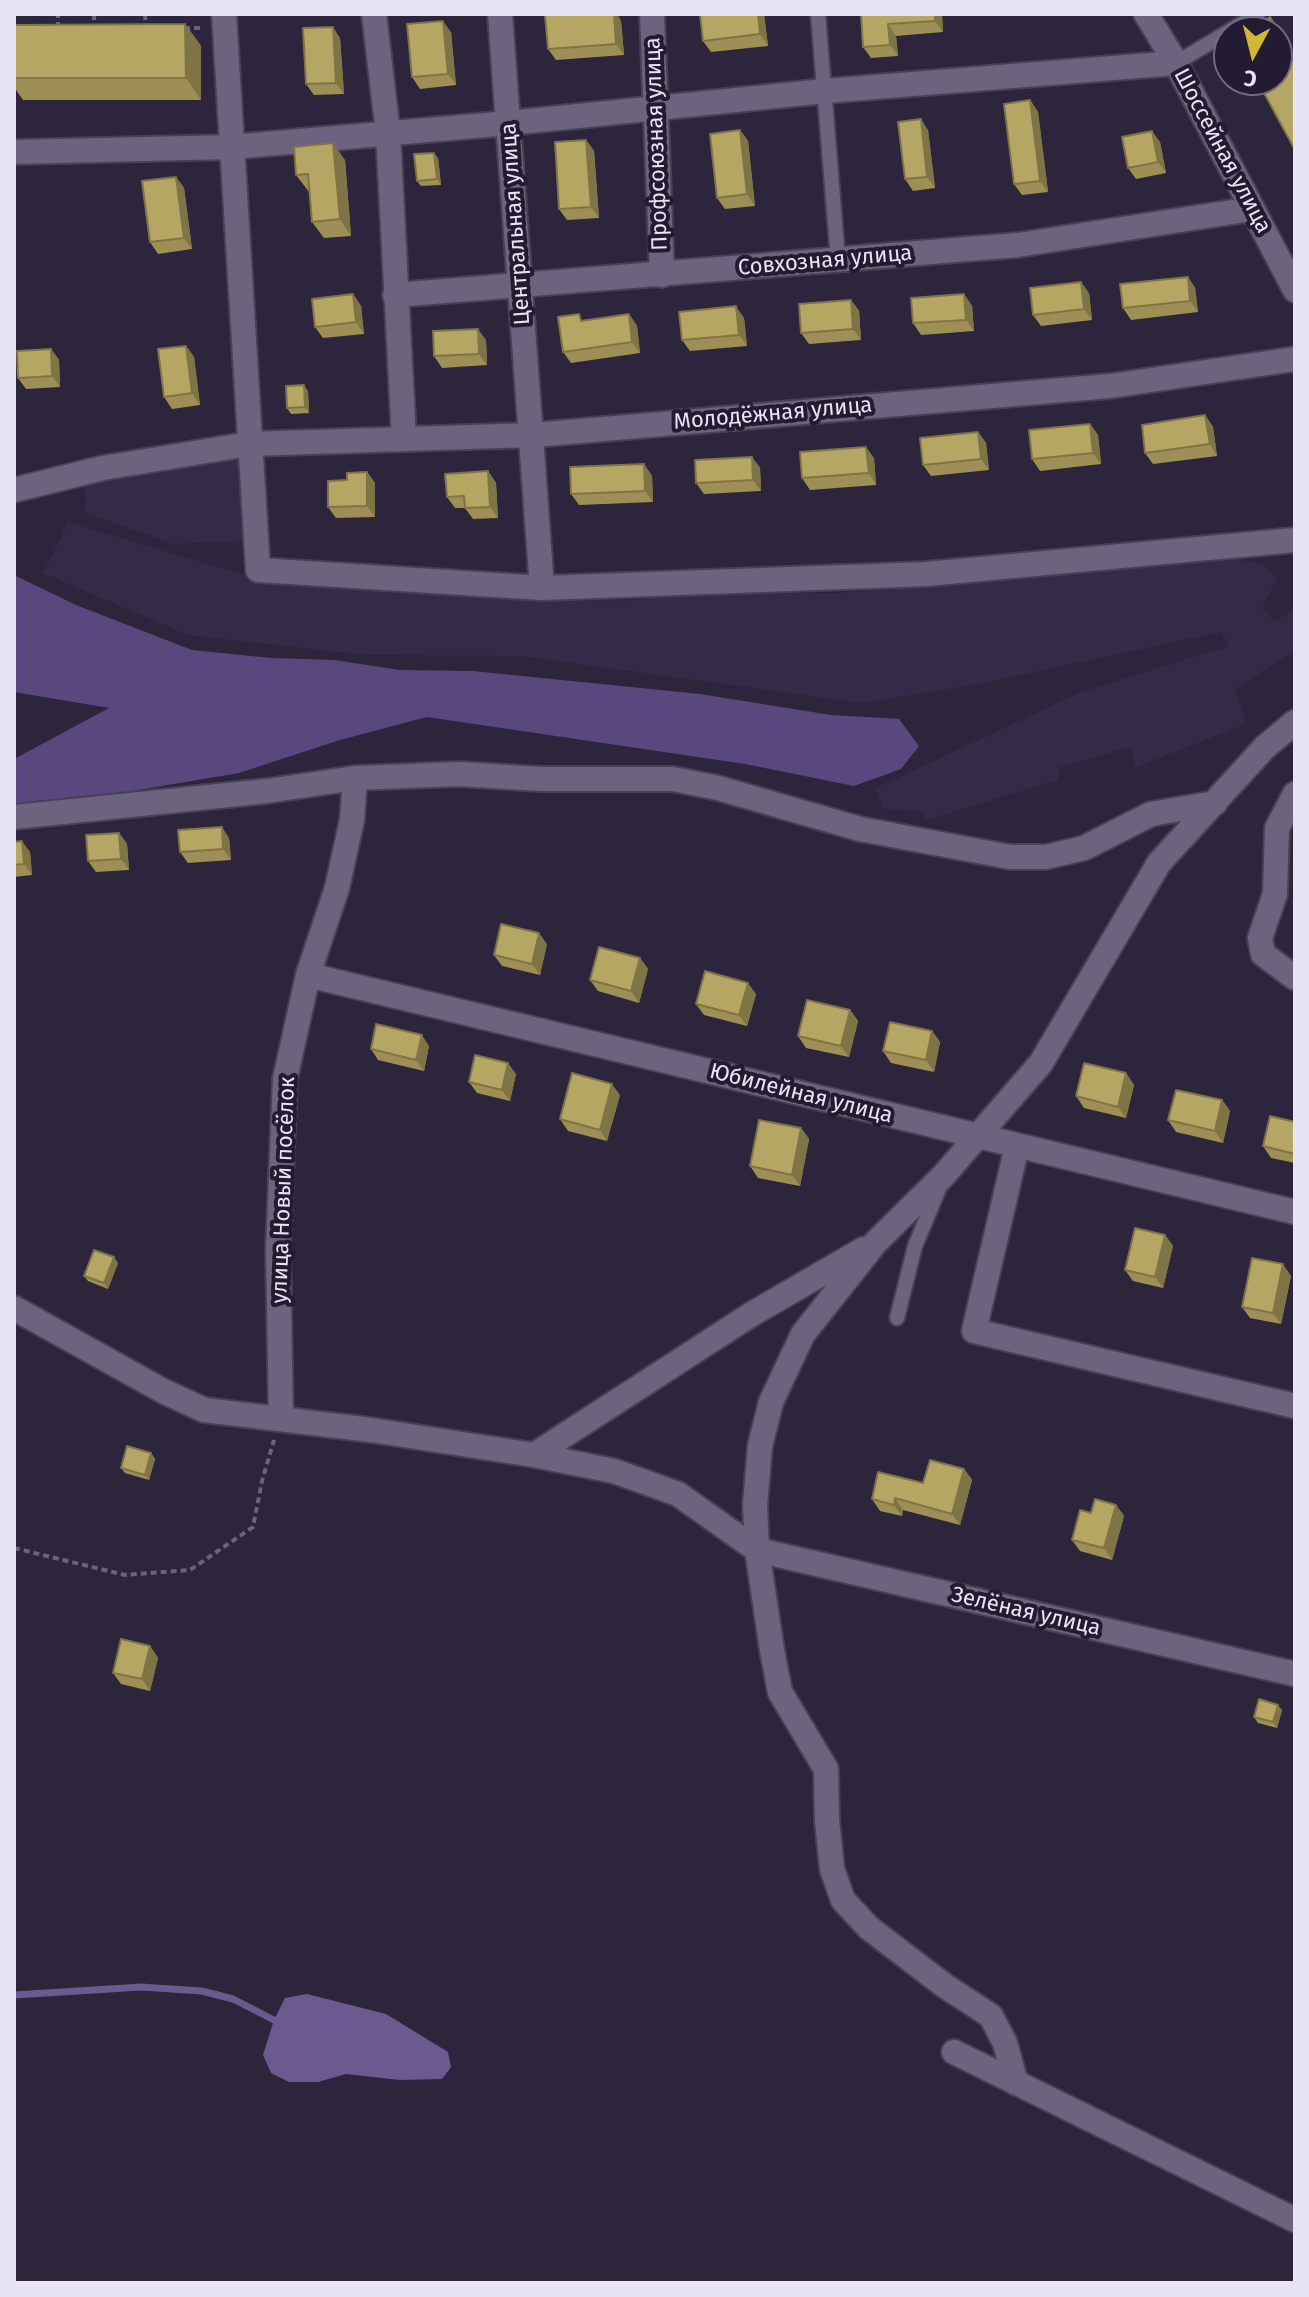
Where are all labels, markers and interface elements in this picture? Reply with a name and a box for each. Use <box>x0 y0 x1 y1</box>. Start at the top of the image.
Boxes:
north arrow <box>1213 16 1293 96</box>
street label: Профсоюзная улица <box>640 37 674 251</box>
street label: Шоссейная улица <box>1167 64 1277 238</box>
text: С <box>1242 64 1258 93</box>
street label: Центральная улица <box>496 122 536 326</box>
street label: Совхозная улица <box>737 240 913 282</box>
street label: Молодёжная улица <box>673 392 873 436</box>
street label: Юбилейная улица <box>707 1058 895 1130</box>
street label: улица Новый посёлок <box>267 1076 301 1304</box>
street label: Зелёная улица <box>949 1582 1103 1642</box>

